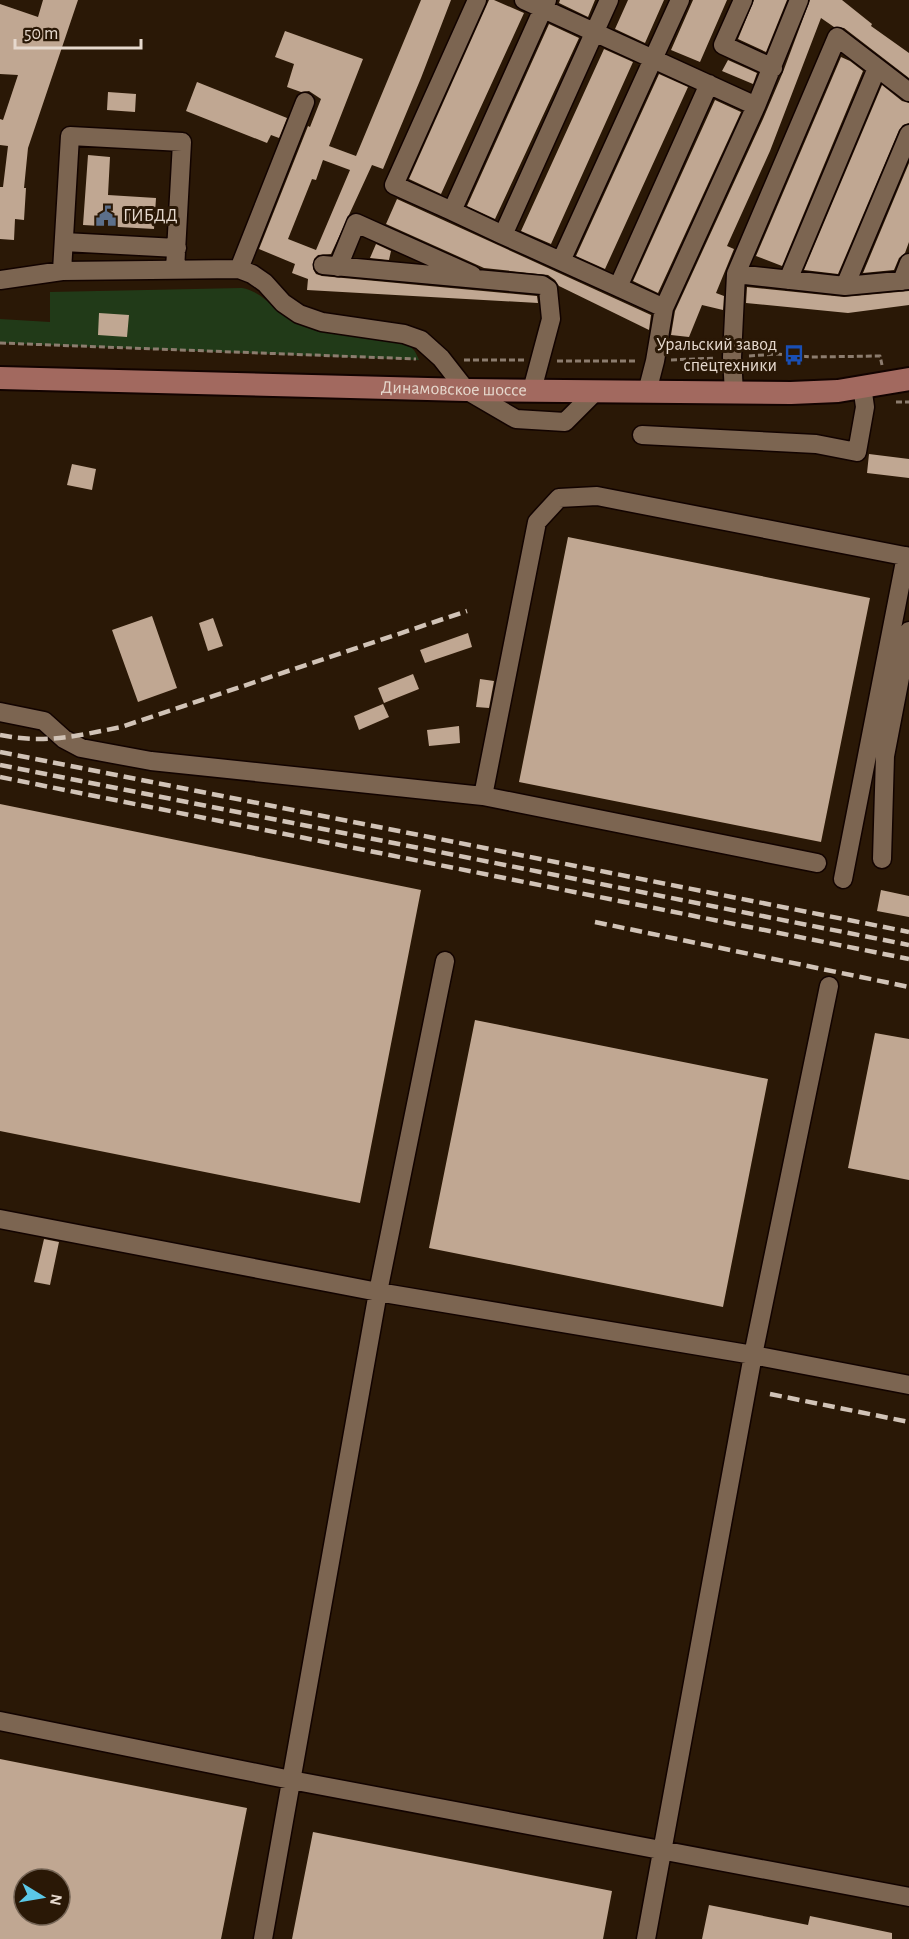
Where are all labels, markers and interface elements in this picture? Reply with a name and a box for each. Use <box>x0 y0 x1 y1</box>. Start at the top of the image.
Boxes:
scale bar <box>15 12 141 50</box>
text: 50 m <box>24 25 58 43</box>
public building icon: ГИБДД <box>94 204 118 228</box>
place label: ГИБДД <box>123 207 178 225</box>
place label: Уральский завод спецтехники <box>656 336 777 375</box>
bus stop icon: Уральский завод спецтехники <box>782 343 806 367</box>
street label: Динамовское шоссе <box>381 379 527 400</box>
north arrow <box>12 1867 72 1927</box>
text: N <box>47 1893 65 1907</box>

